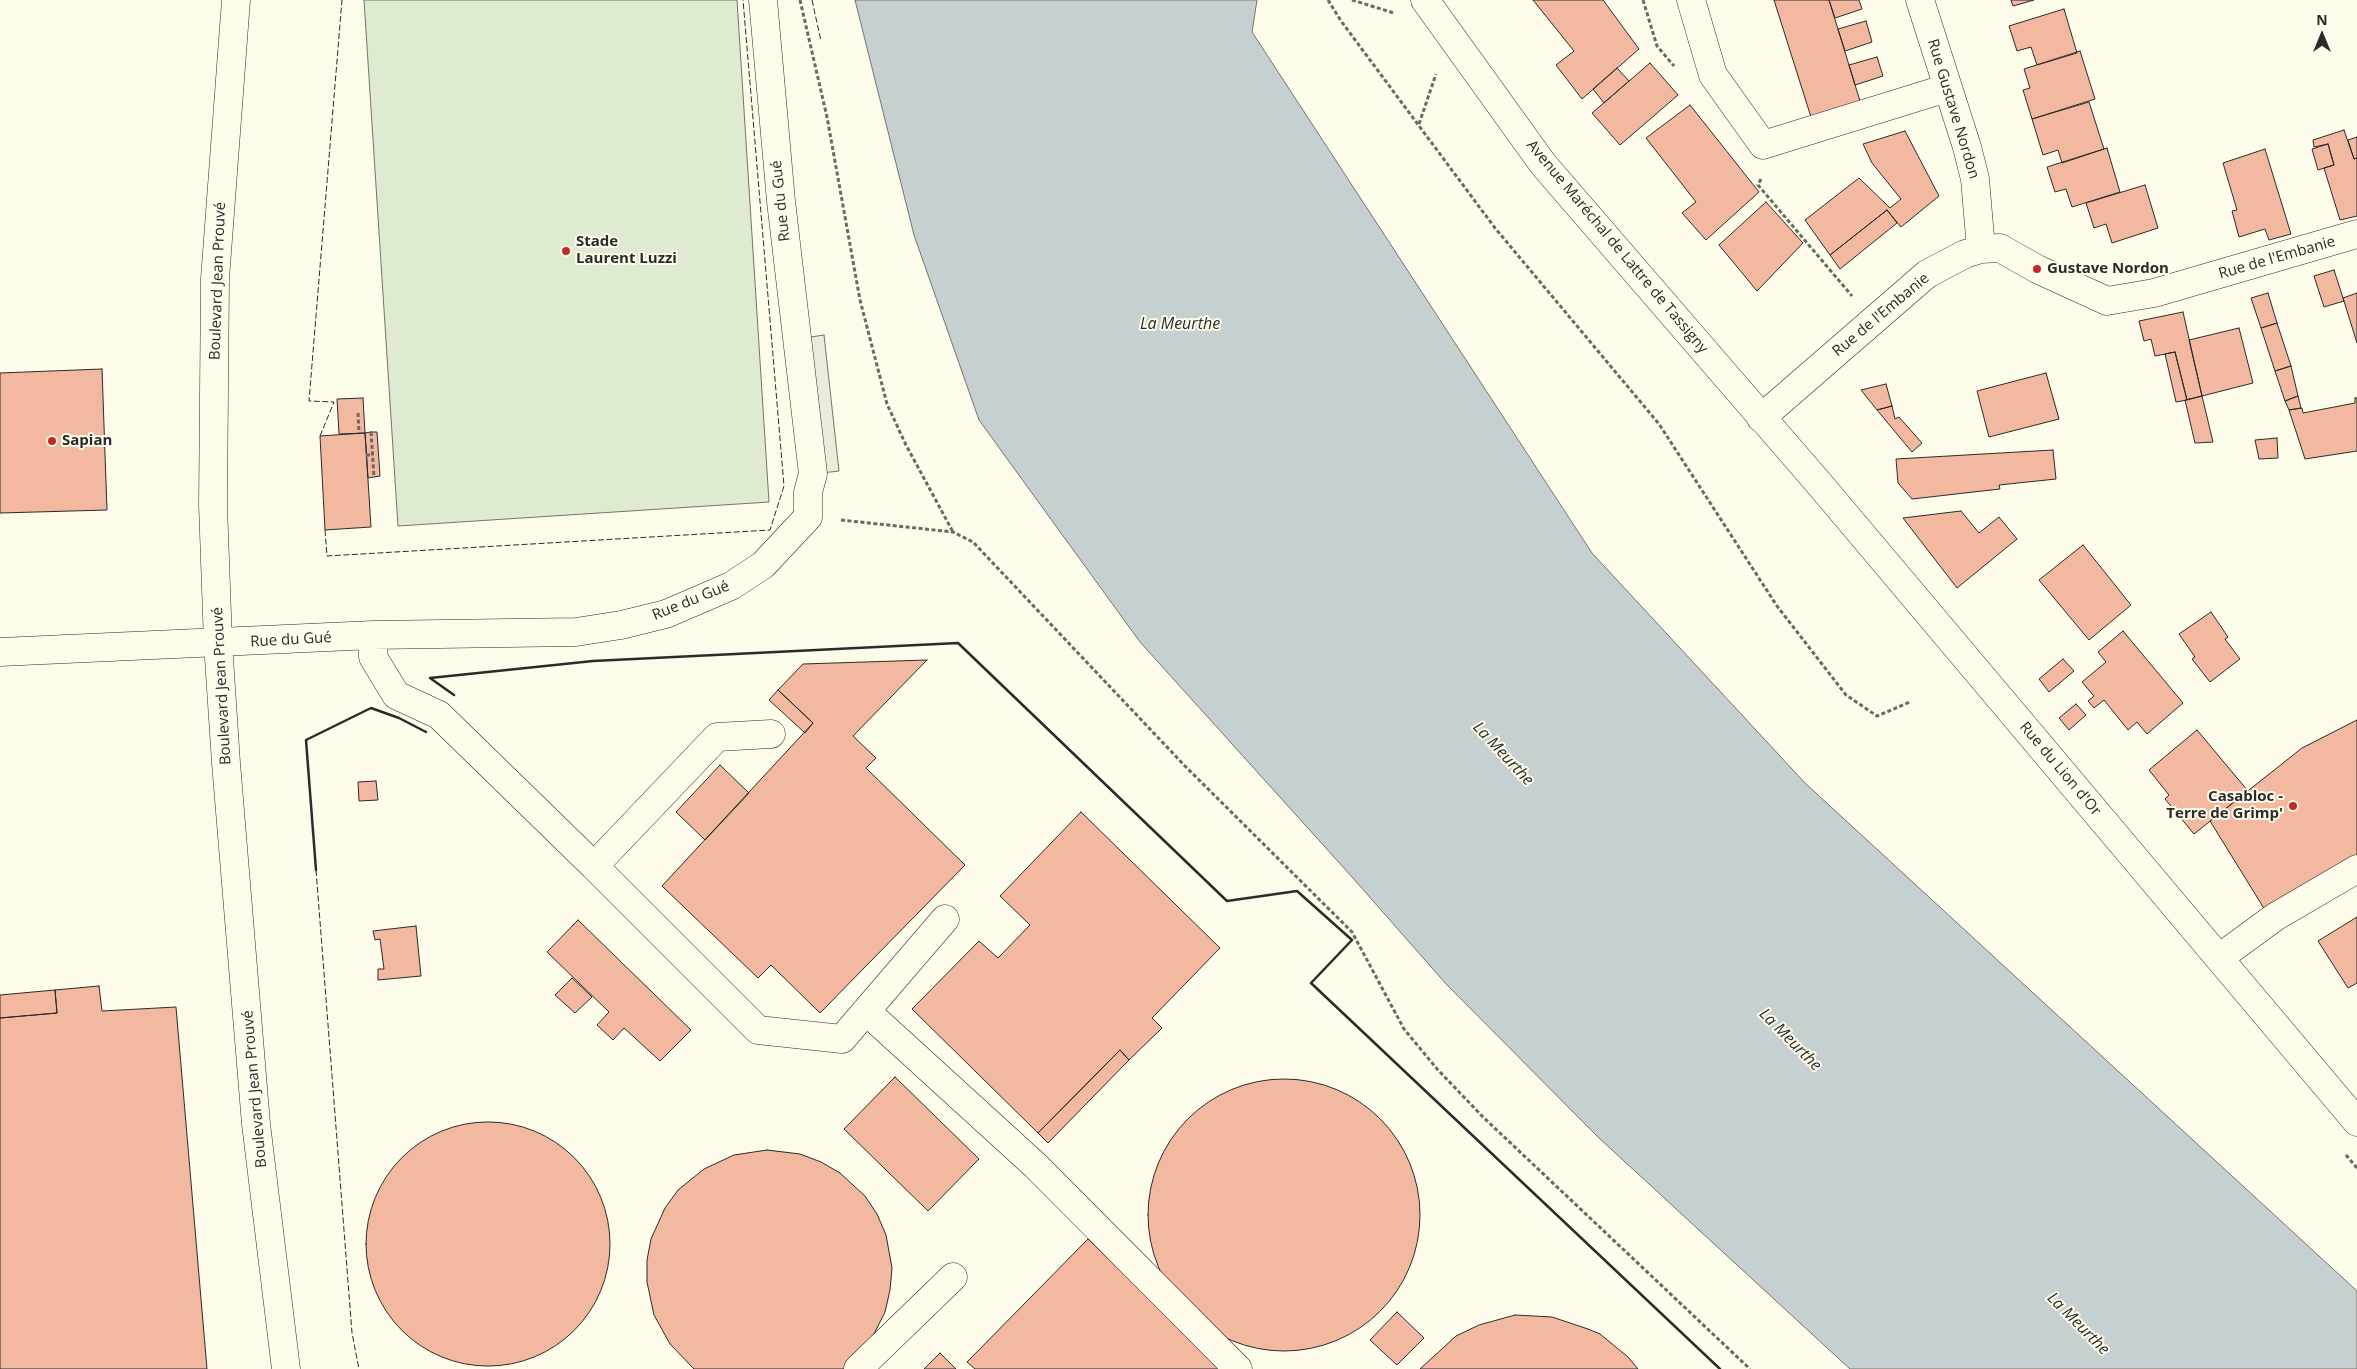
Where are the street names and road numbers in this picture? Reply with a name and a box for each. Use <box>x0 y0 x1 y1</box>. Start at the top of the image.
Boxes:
street label: Rue Gustave Nordon <box>1923 37 1983 181</box>
street label: Avenue Maréchal de Lattre de Tassigny <box>1522 137 1712 357</box>
street label: Rue du Gué <box>768 159 794 243</box>
street label: Boulevard Jean Prouvé <box>206 202 230 360</box>
street label: Rue de l'Embanie <box>2217 233 2337 283</box>
street label: Rue de l'Embanie <box>1829 269 1933 361</box>
street label: Rue du Gué <box>650 577 732 625</box>
street label: Boulevard Jean Prouvé <box>209 606 235 766</box>
street label: Rue du Gué <box>250 629 332 651</box>
street label: Rue du Lion d'Or <box>2015 718 2105 820</box>
street label: Boulevard Jean Prouvé <box>239 1009 271 1169</box>

